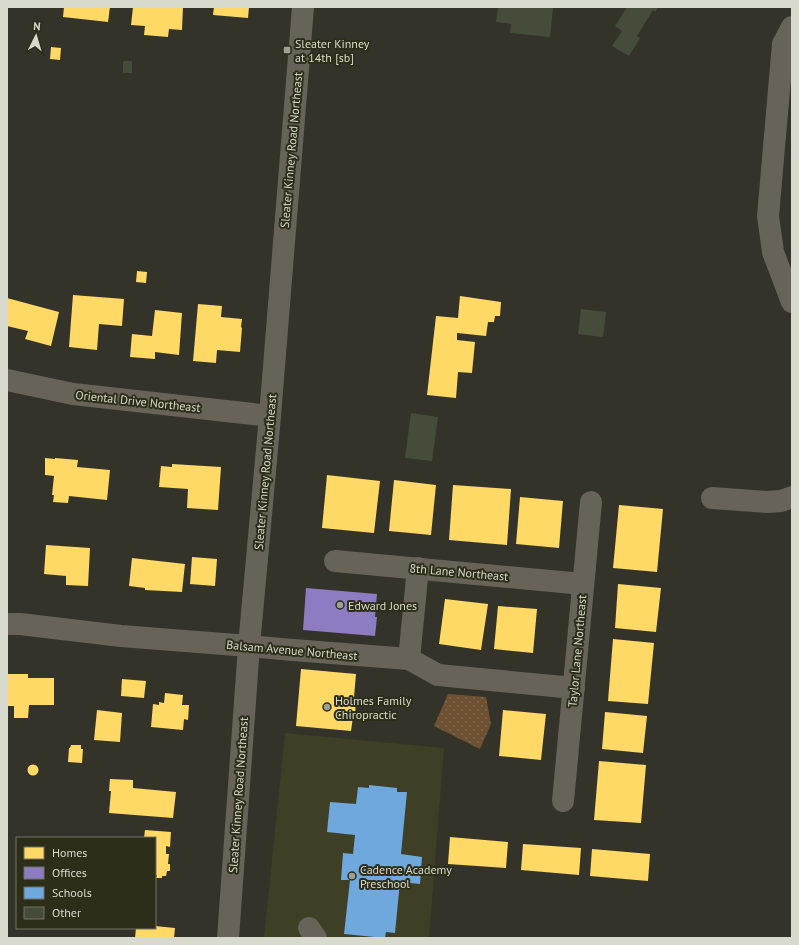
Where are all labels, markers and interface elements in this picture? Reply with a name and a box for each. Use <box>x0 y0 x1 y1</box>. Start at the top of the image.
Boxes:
north arrow <box>16 16 56 56</box>
text: N <box>33 19 41 33</box>
place label: Sleater Kinney at 14th [sb] <box>295 36 370 65</box>
marker: Sleater Kinney at 14th [sb] <box>282 45 292 55</box>
street label: Sleater Kinney Road Northeast <box>277 71 305 229</box>
street label: Oriental Drive Northeast <box>75 387 201 415</box>
street label: Sleater Kinney Road Northeast <box>251 393 279 551</box>
street label: 8th Lane Northeast <box>409 560 509 584</box>
street label: Taylor Lane Northeast <box>565 594 589 708</box>
place label: Edward Jones <box>348 598 417 613</box>
marker: Edward Jones <box>335 600 345 610</box>
street label: Balsam Avenue Northeast <box>226 637 358 663</box>
place label: Holmes Family Chiropractic <box>335 693 412 722</box>
marker: Holmes Family Chiropractic <box>322 702 332 712</box>
street label: Sleater Kinney Road Northeast <box>225 716 251 874</box>
legend <box>16 837 156 929</box>
text: Homes <box>52 845 87 860</box>
place label: Cadence Academy Preschool <box>360 862 452 891</box>
text: Offices <box>52 865 87 880</box>
marker: Cadence Academy Preschool <box>347 871 357 881</box>
text: Schools <box>52 885 92 900</box>
text: Other <box>52 905 81 920</box>

